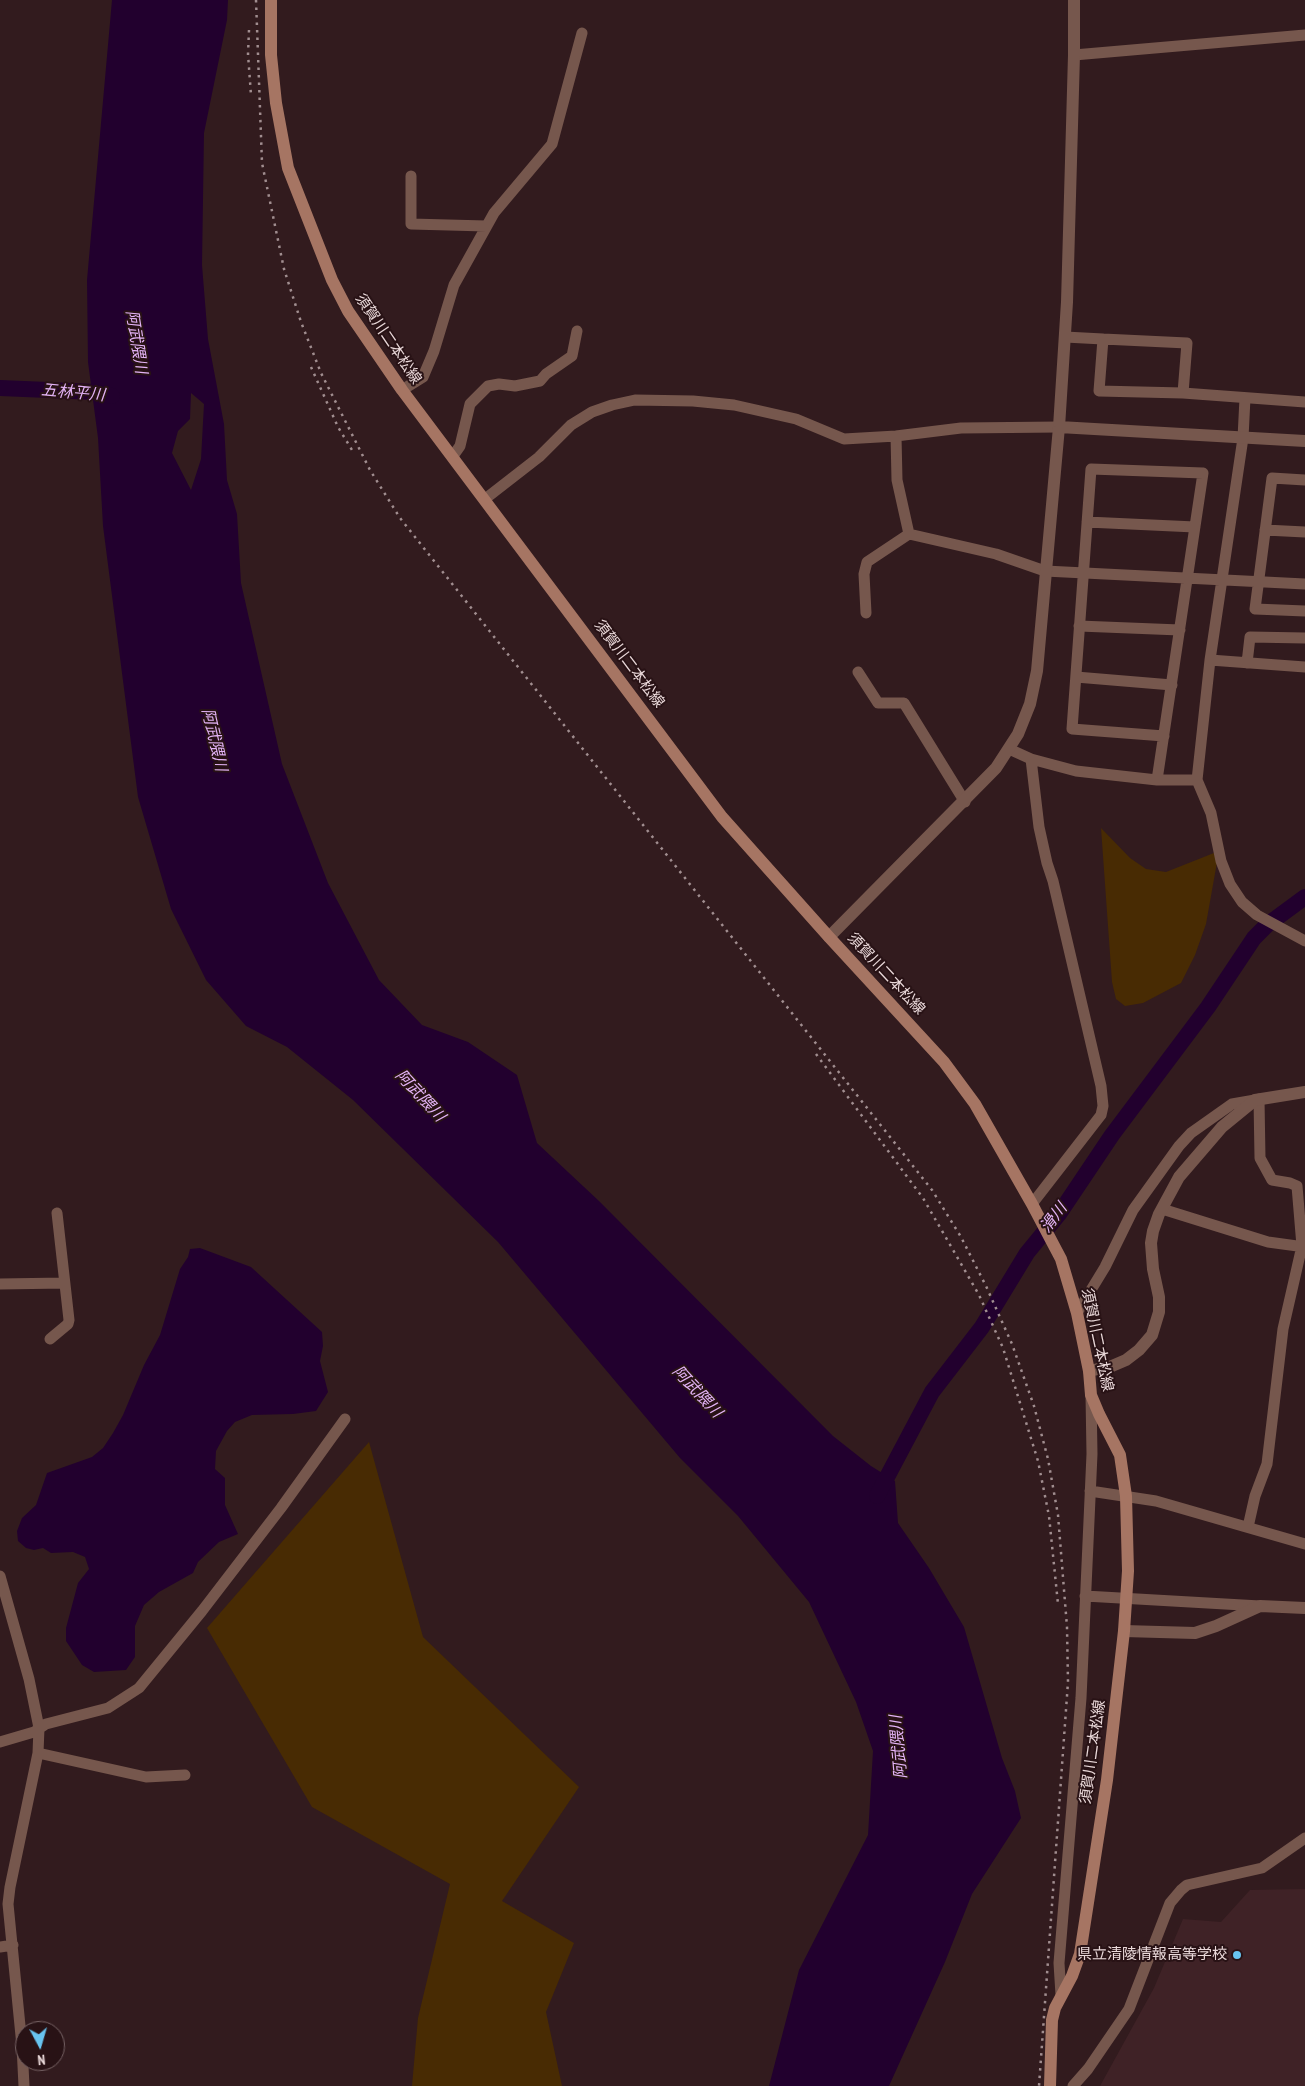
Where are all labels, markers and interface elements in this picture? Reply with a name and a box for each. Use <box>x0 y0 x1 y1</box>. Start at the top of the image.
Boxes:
street label: 須賀川二本松線 <box>351 290 425 388</box>
water label: 阿武隈川 <box>122 309 150 375</box>
water label: 五林平川 <box>40 381 106 405</box>
street label: 須賀川二本松線 <box>590 617 668 711</box>
water label: 阿武隈川 <box>197 707 231 773</box>
street label: 須賀川二本松線 <box>844 929 928 1019</box>
water label: 阿武隈川 <box>391 1066 449 1126</box>
water label: 滑川 <box>1037 1199 1071 1237</box>
street label: 須賀川二本松線 <box>1077 1287 1117 1393</box>
water label: 阿武隈川 <box>668 1362 726 1422</box>
street label: 須賀川二本松線 <box>1077 1699 1109 1805</box>
water label: 阿武隈川 <box>887 1714 911 1780</box>
place label: 県立清陵情報高等学校 <box>1077 1946 1227 1964</box>
marker: 県立清陵情報高等学校 <box>1231 1949 1243 1961</box>
north arrow <box>15 2021 65 2071</box>
text: N <box>37 2051 46 2069</box>

